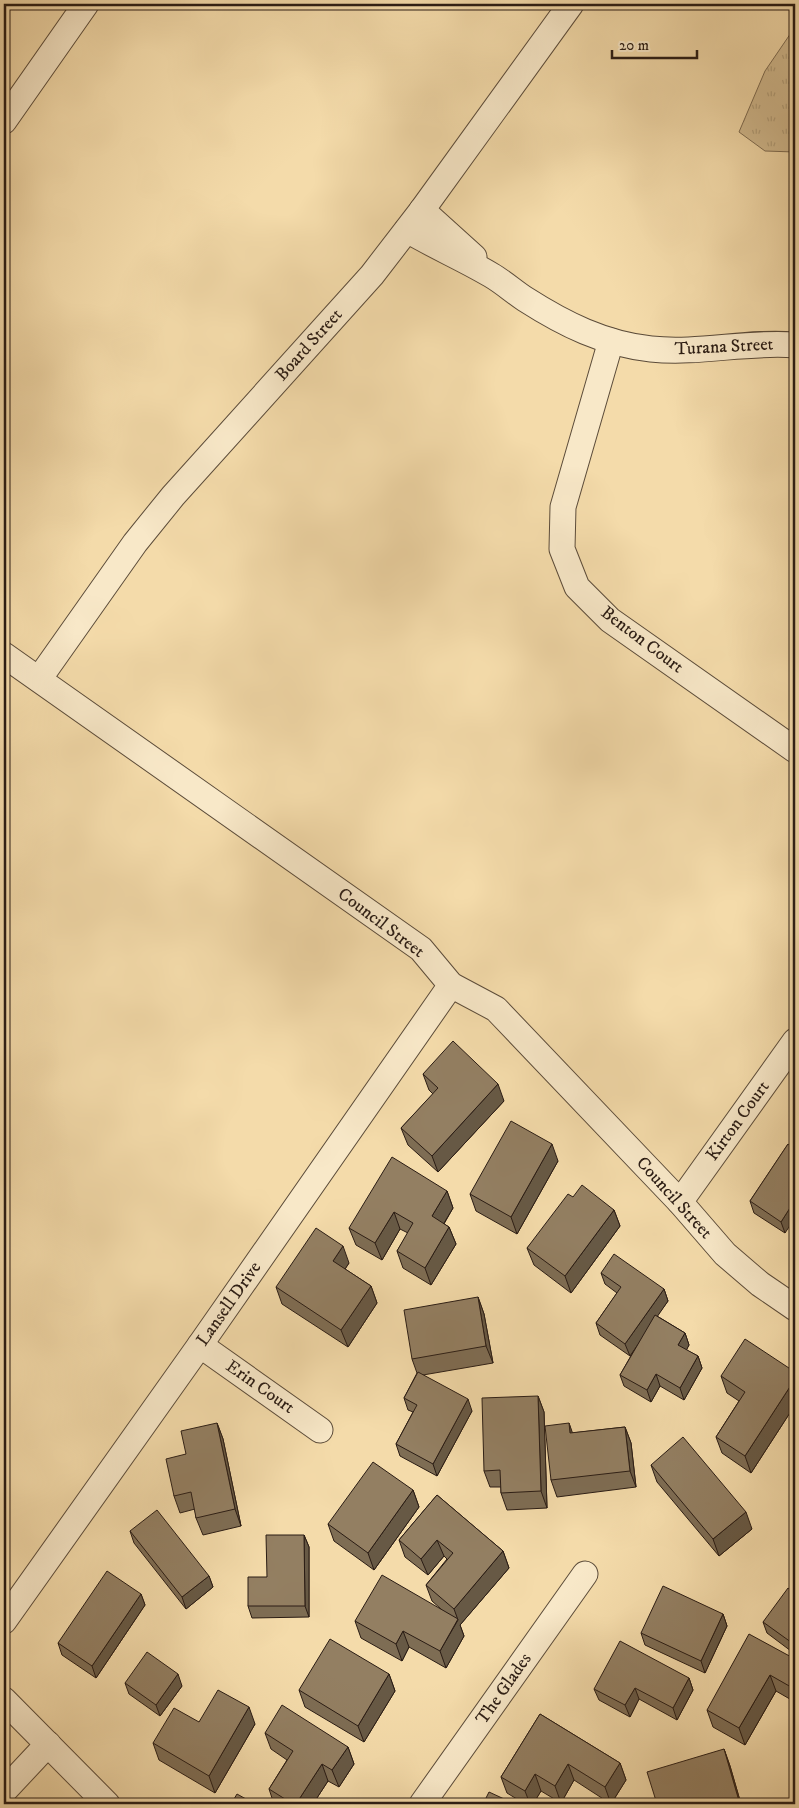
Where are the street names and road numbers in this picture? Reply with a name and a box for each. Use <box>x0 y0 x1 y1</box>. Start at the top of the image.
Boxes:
street label: Board Street <box>271 304 347 386</box>
street label: Turana Street <box>674 333 774 361</box>
street label: Benton Court <box>596 602 688 678</box>
street label: Council Street <box>333 883 429 963</box>
street label: Kirton Court <box>702 1076 775 1165</box>
street label: Council Street <box>631 1152 717 1244</box>
street label: Lansell Drive <box>192 1257 266 1351</box>
street label: Erin Court <box>221 1355 299 1419</box>
street label: The Glades <box>471 1649 537 1729</box>

